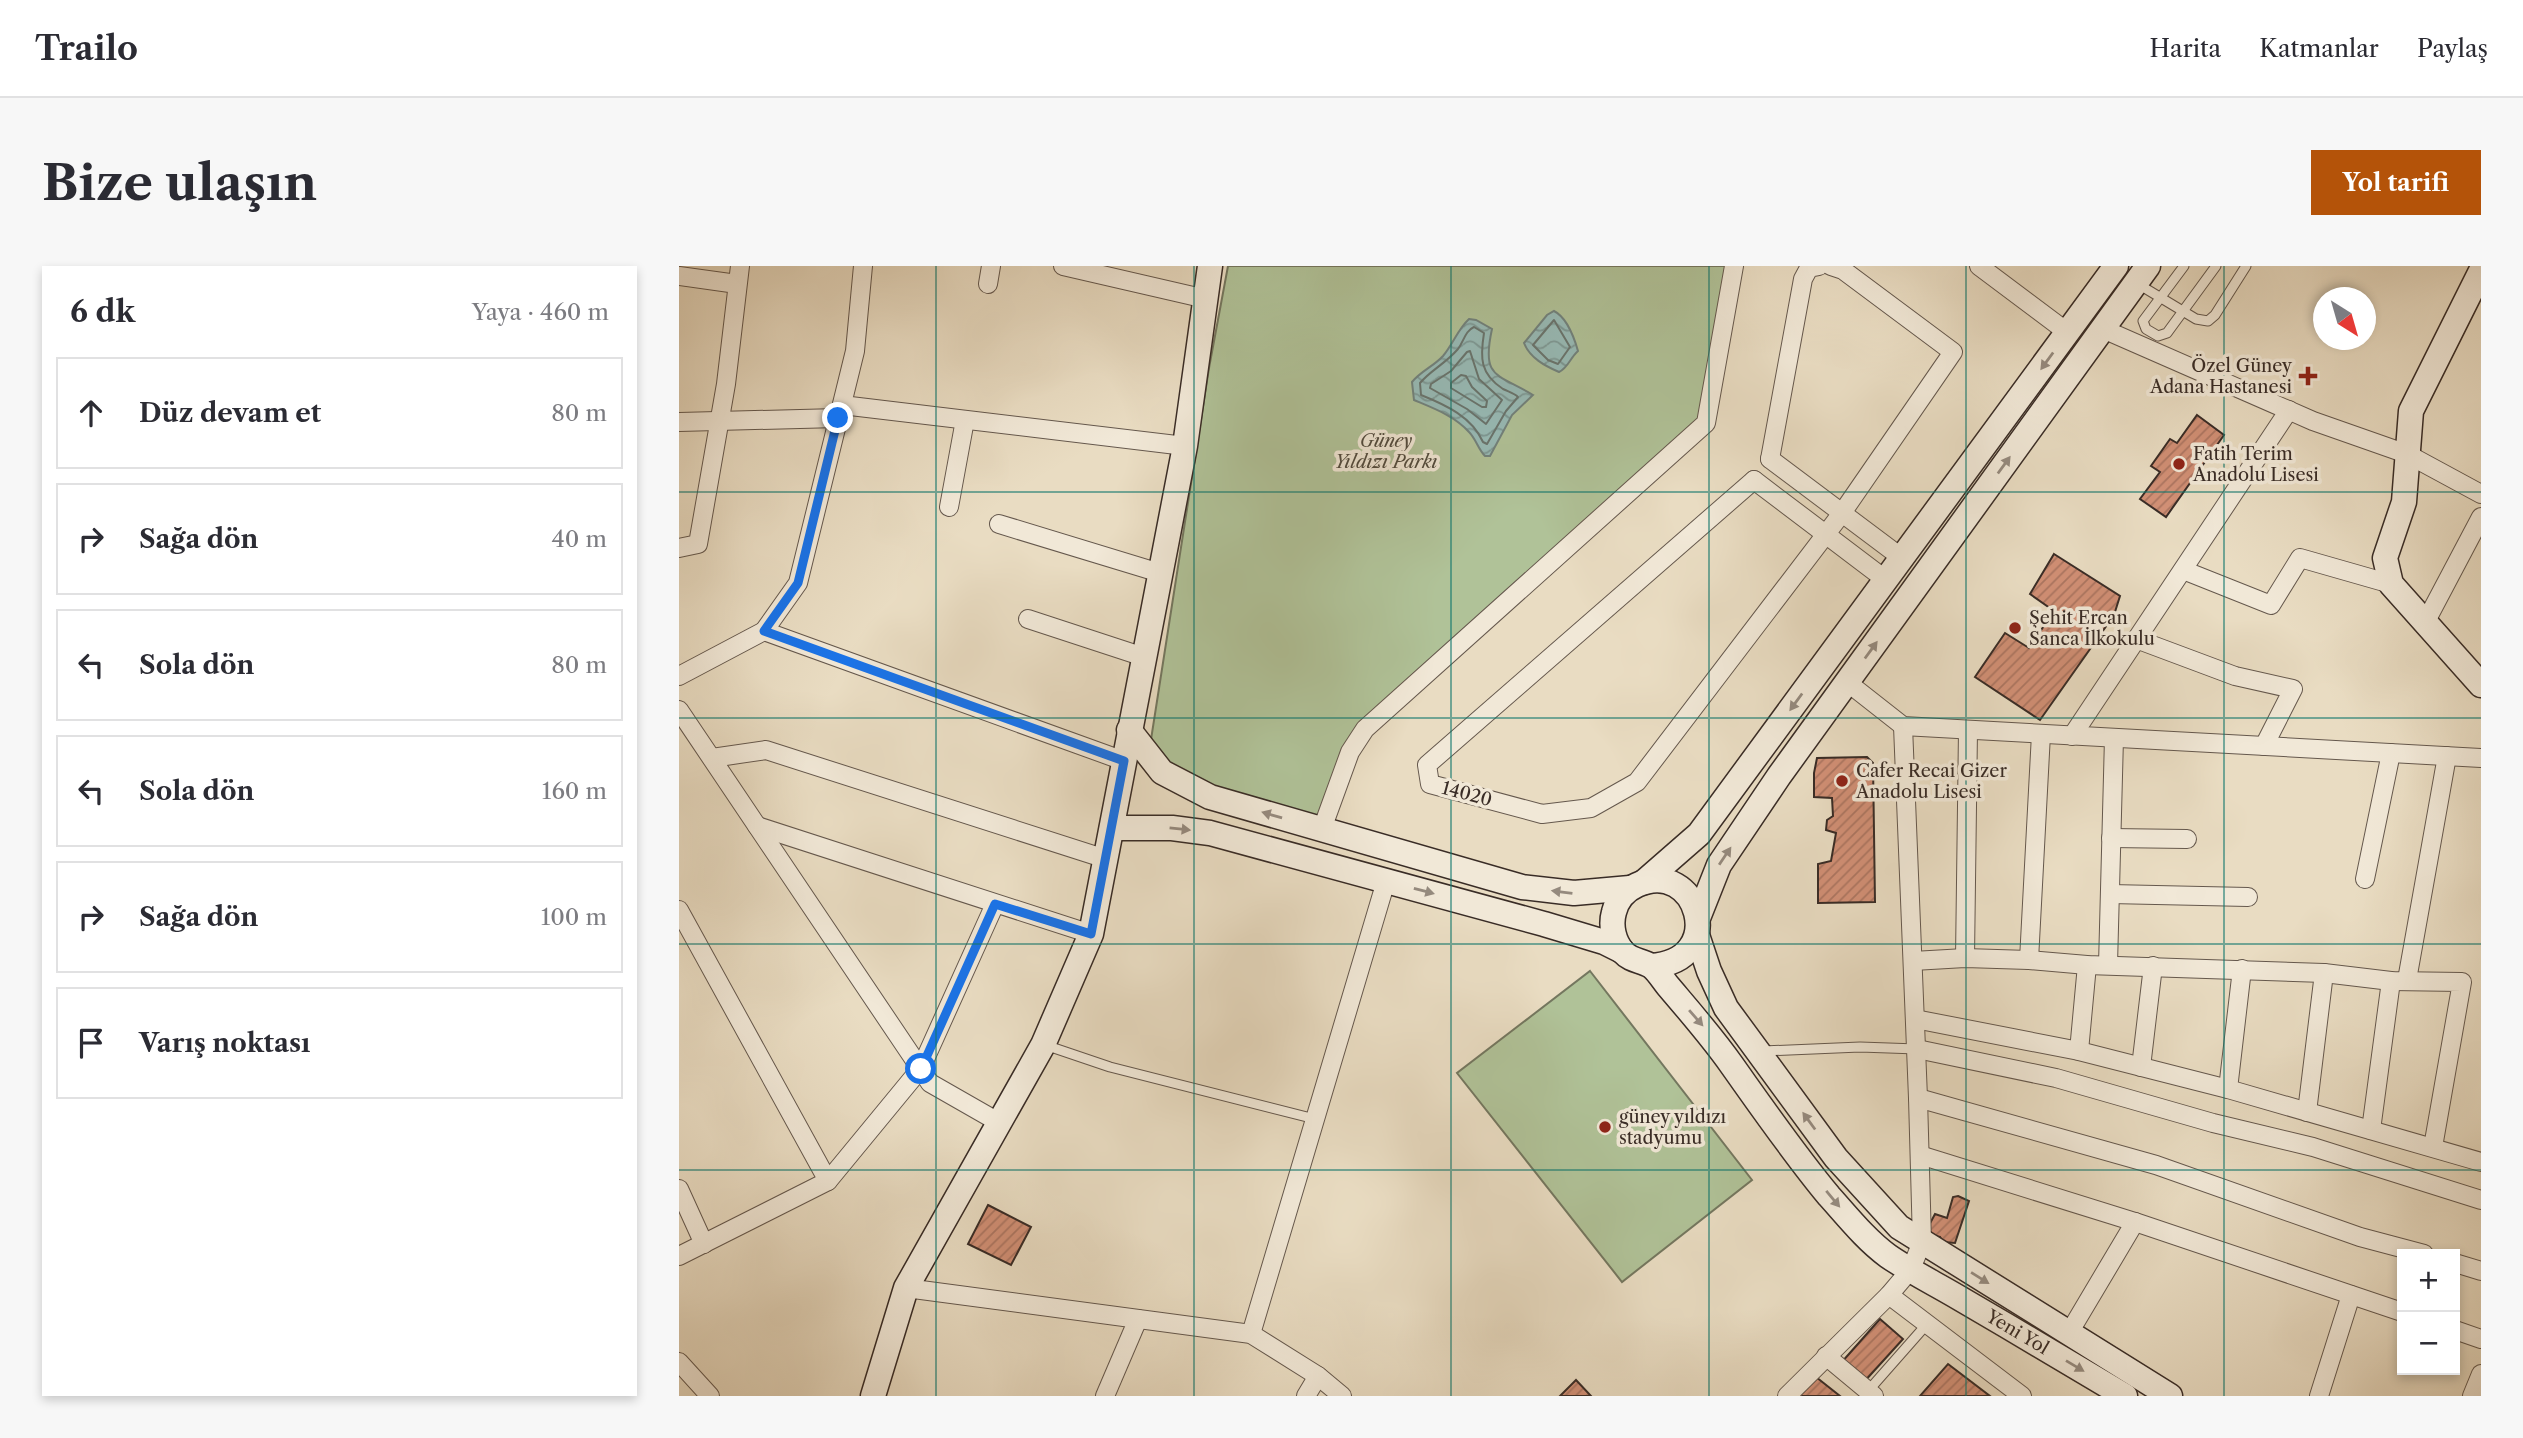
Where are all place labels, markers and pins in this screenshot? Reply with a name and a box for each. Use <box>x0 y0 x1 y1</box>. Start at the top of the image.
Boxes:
place label: Özel Güney Adana Hastanesi <box>2149 354 2293 398</box>
marker: Özel Güney Adana Hastanesi <box>2298 366 2318 386</box>
place label: Fatih Terim Anadolu Lisesi <box>2192 443 2319 486</box>
marker: Fatih Terim Anadolu Lisesi <box>2171 456 2187 472</box>
place label: Şehit Ercan Sanca İlkokulu <box>2029 607 2155 650</box>
marker: Şehit Ercan Sanca İlkokulu <box>2007 620 2023 636</box>
place label: Cafer Recai Gizer Anadolu Lisesi <box>1855 760 2007 803</box>
marker: Cafer Recai Gizer Anadolu Lisesi <box>1834 773 1850 789</box>
place label: güney yıldızı stadyumu <box>1619 1106 1727 1149</box>
marker: güney yıldızı stadyumu <box>1597 1119 1613 1135</box>

